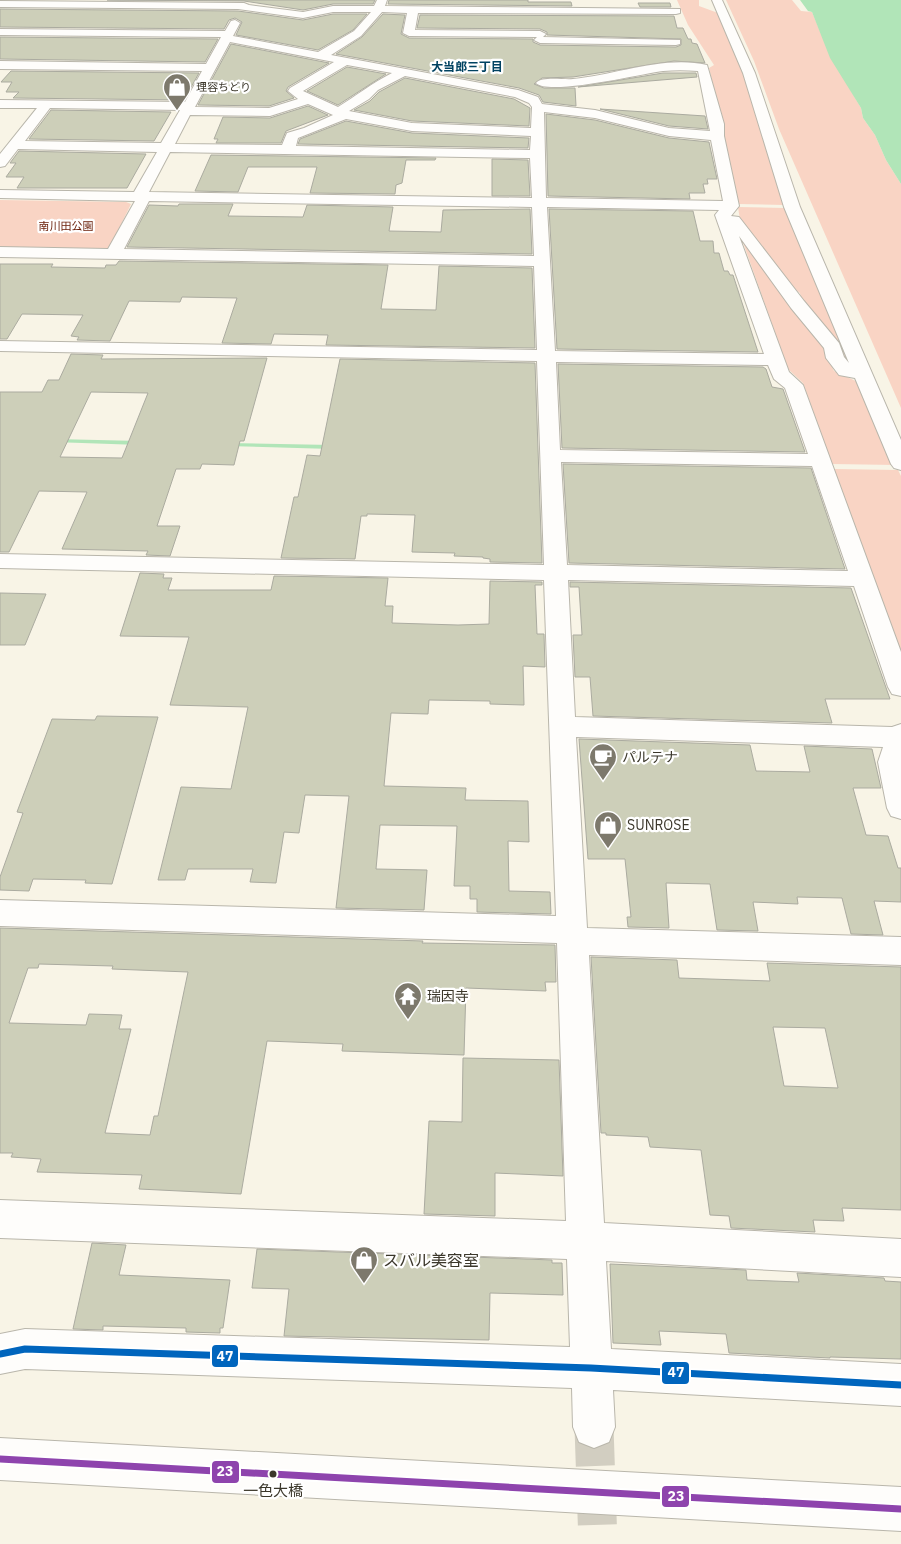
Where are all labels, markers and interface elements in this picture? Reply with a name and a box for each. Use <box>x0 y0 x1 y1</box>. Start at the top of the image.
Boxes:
district label: 大当郎三丁目 <box>431 59 503 74</box>
shop icon: 理容ちどり <box>162 72 192 111</box>
place label: 理容ちどり <box>196 80 251 94</box>
park label: 南川田公園 <box>39 219 94 233</box>
cafe icon: パルテナ <box>588 742 618 781</box>
place label: パルテナ <box>622 748 678 766</box>
shop icon: SUNROSE <box>593 810 623 849</box>
place label: SUNROSE <box>627 816 690 834</box>
temple icon: 瑞因寺 <box>393 981 423 1020</box>
place label: 瑞因寺 <box>427 987 469 1005</box>
shop icon: スバル美容室 <box>349 1245 379 1284</box>
place label: スバル美容室 <box>383 1250 479 1270</box>
line badge: 47 <box>211 1344 239 1368</box>
text: 47 <box>217 1347 233 1365</box>
line badge: 47 <box>661 1361 690 1385</box>
text: 47 <box>668 1363 684 1381</box>
line badge: 23 <box>211 1460 240 1484</box>
text: 23 <box>217 1462 233 1480</box>
marker: 一色大橋 <box>268 1469 278 1479</box>
place label: 一色大橋 <box>243 1481 303 1500</box>
line badge: 23 <box>661 1485 690 1508</box>
text: 23 <box>668 1487 684 1505</box>

